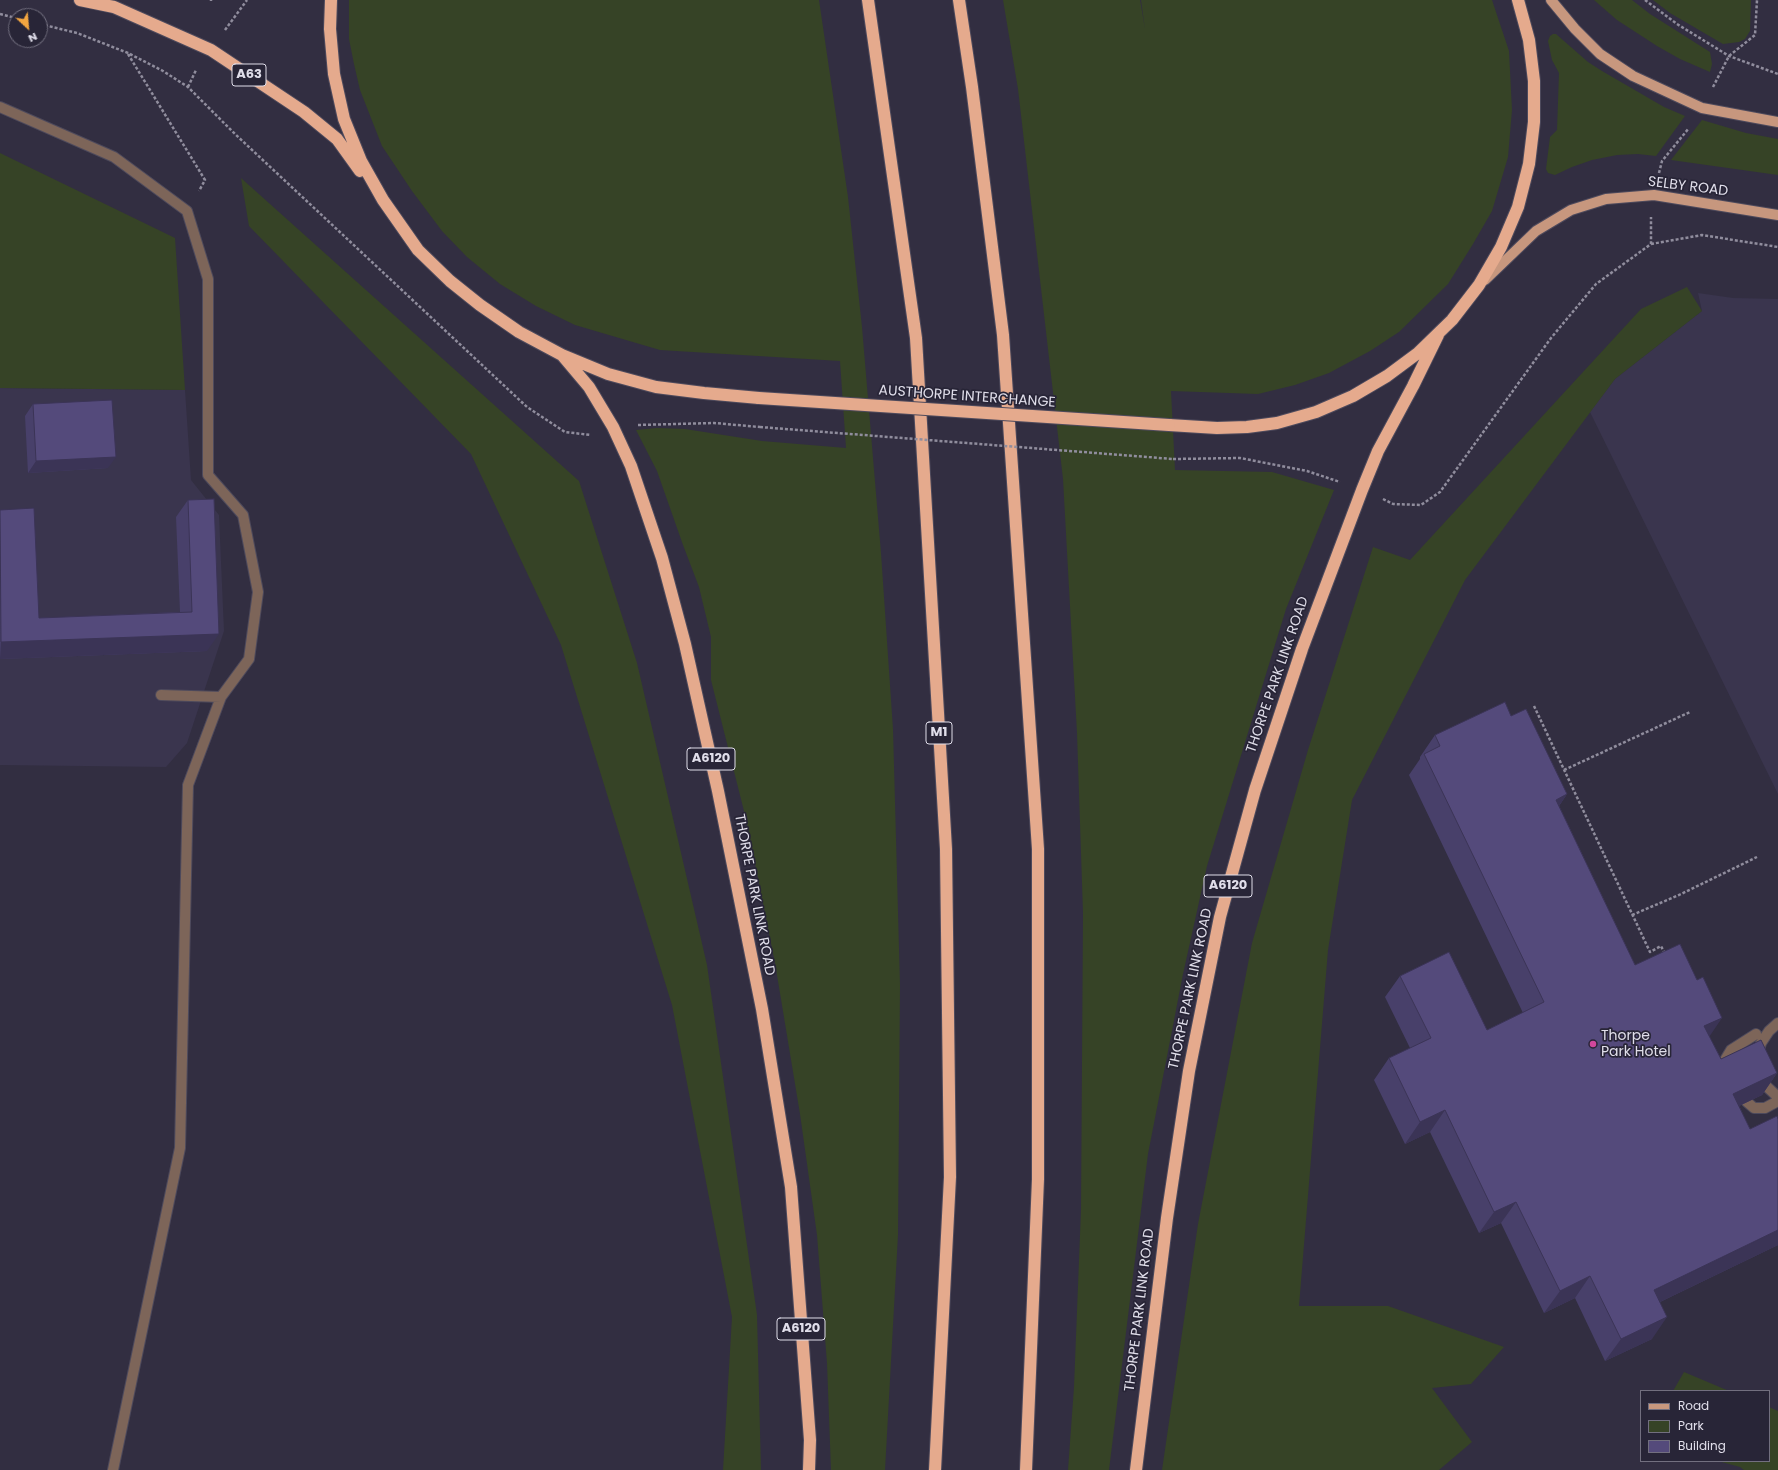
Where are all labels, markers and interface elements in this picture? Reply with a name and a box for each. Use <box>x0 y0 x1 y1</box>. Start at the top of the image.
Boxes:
north arrow <box>8 8 48 48</box>
text: N <box>26 29 40 47</box>
road number: A63 <box>232 64 266 86</box>
street label: SELBY ROAD <box>1647 174 1729 200</box>
street label: AUSTHORPE INTERCHANGE <box>878 382 1056 412</box>
street label: THORPE PARK LINK ROAD <box>1243 595 1313 755</box>
road number: M1 <box>926 722 952 744</box>
road number: A6120 <box>687 748 735 770</box>
street label: THORPE PARK LINK ROAD <box>730 813 778 977</box>
road number: A6120 <box>1204 875 1252 897</box>
street label: THORPE PARK LINK ROAD <box>1166 907 1216 1071</box>
place label: Thorpe Park Hotel <box>1601 1028 1671 1060</box>
marker: Thorpe Park Hotel <box>1588 1039 1598 1049</box>
street label: THORPE PARK LINK ROAD <box>1122 1227 1158 1393</box>
road number: A6120 <box>777 1318 825 1340</box>
legend <box>1640 1390 1770 1462</box>
text: Road <box>1678 1397 1709 1414</box>
text: Park <box>1678 1417 1704 1434</box>
text: Building <box>1678 1437 1726 1454</box>

